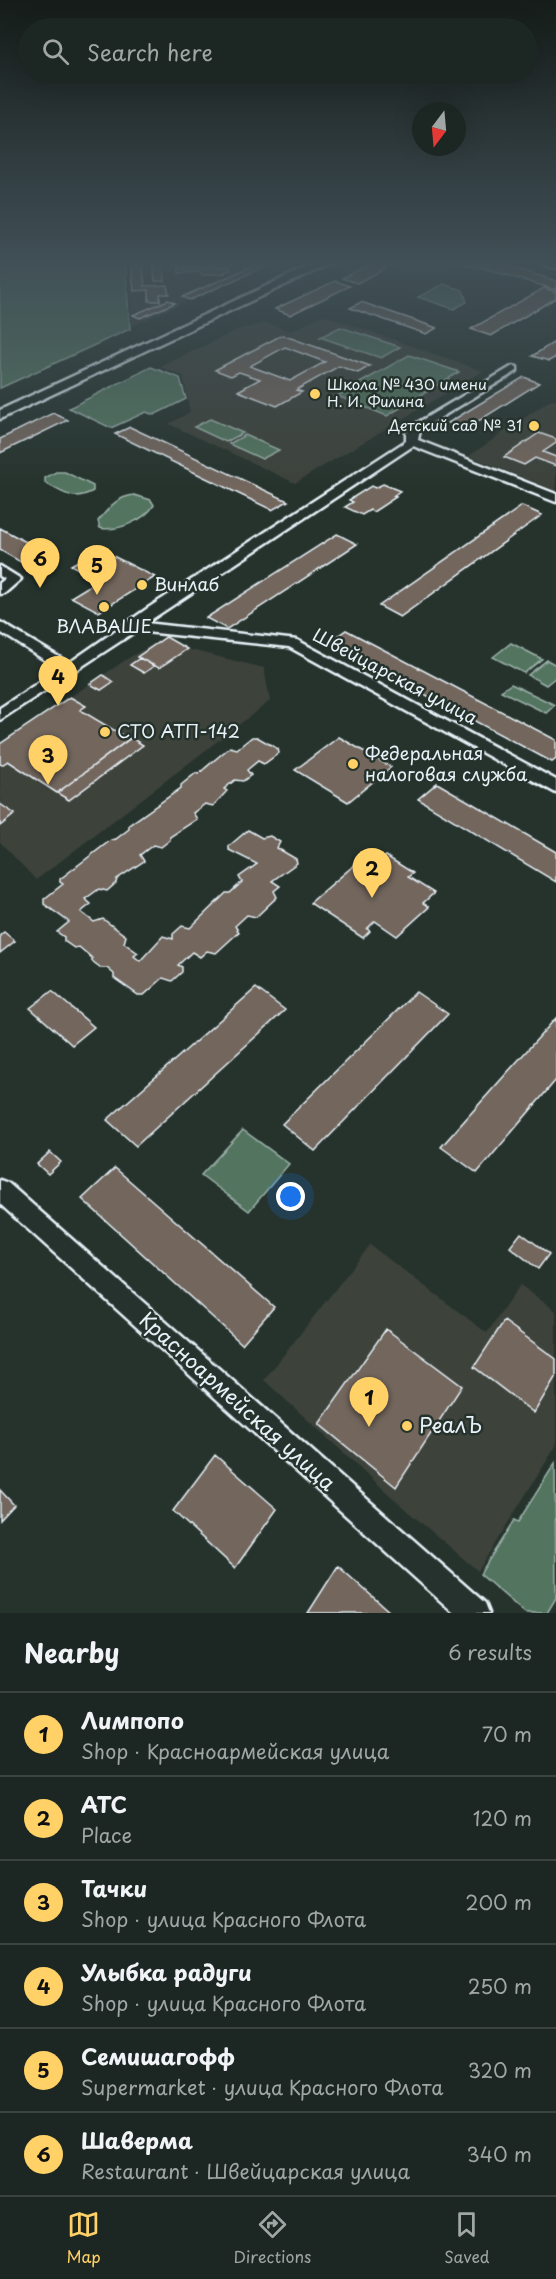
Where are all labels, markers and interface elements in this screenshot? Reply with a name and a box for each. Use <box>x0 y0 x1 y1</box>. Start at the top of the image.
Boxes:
search box <box>18 18 538 84</box>
icon: search <box>39 35 72 68</box>
text: Search here <box>87 35 213 68</box>
north arrow <box>412 102 466 156</box>
place label: Школа № 430 имени Н. И. Филина <box>327 372 487 412</box>
marker: Школа № 430 имени Н. И. Филина <box>308 387 322 401</box>
place label: Детский сад № 31 <box>387 413 522 436</box>
marker: Детский сад № 31 <box>527 419 541 433</box>
pin: 6 <box>20 538 60 588</box>
pin: 5 <box>78 546 116 595</box>
place label: Винлаб <box>154 570 220 597</box>
marker: Винлаб <box>135 578 149 592</box>
marker: ВЛАВАШЕ <box>97 600 111 614</box>
place label: ВЛАВАШЕ <box>56 612 152 639</box>
street label: Швейцарская улица <box>308 621 484 731</box>
pin: 4 <box>38 656 78 706</box>
place label: СТО АТП-142 <box>117 717 240 744</box>
marker: СТО АТП-142 <box>98 725 112 739</box>
pin: 3 <box>28 736 68 785</box>
place label: Федеральная налоговая служба <box>365 739 528 787</box>
marker: Федеральная налоговая служба <box>346 757 360 771</box>
pin: 2 <box>352 848 392 898</box>
your location <box>276 1182 305 1211</box>
street label: Красноармейская улица <box>133 1303 344 1498</box>
pin: 1 <box>350 1378 388 1427</box>
place label: РеалЪ <box>419 1408 482 1440</box>
marker: РеалЪ <box>400 1419 414 1433</box>
text: Nearby <box>24 1633 119 1672</box>
text: 6 results <box>448 1637 532 1667</box>
text: Лимпопо <box>81 1703 184 1736</box>
text: 1 <box>39 1719 48 1749</box>
text: 70 m <box>482 1719 532 1749</box>
text: Shop · Красноармейская улица <box>81 1736 389 1766</box>
text: АТС <box>81 1787 127 1820</box>
text: 2 <box>36 1803 51 1833</box>
text: 120 m <box>473 1803 532 1833</box>
text: Place <box>81 1820 132 1850</box>
text: Тачки <box>81 1871 147 1904</box>
text: 3 <box>37 1887 50 1917</box>
text: 200 m <box>465 1887 532 1917</box>
text: Shop · улица Красного Флота <box>81 1904 366 1934</box>
text: Улыбка радуги <box>81 1955 252 1988</box>
text: 4 <box>37 1971 50 2001</box>
text: 250 m <box>468 1971 532 2001</box>
text: Shop · улица Красного Флота <box>81 1988 366 2018</box>
text: Семишагофф <box>81 2039 235 2072</box>
text: 5 <box>37 2055 50 2085</box>
text: 320 m <box>468 2055 532 2085</box>
text: Supermarket · улица Красного Флота <box>81 2072 443 2102</box>
text: Шаверма <box>81 2123 193 2156</box>
text: 6 <box>36 2139 51 2169</box>
text: 340 m <box>467 2139 532 2169</box>
text: Restaurant · Швейцарская улица <box>81 2156 410 2186</box>
tab: Map <box>66 2208 101 2268</box>
tab: Directions <box>233 2208 311 2268</box>
tab: Saved <box>444 2208 490 2268</box>

